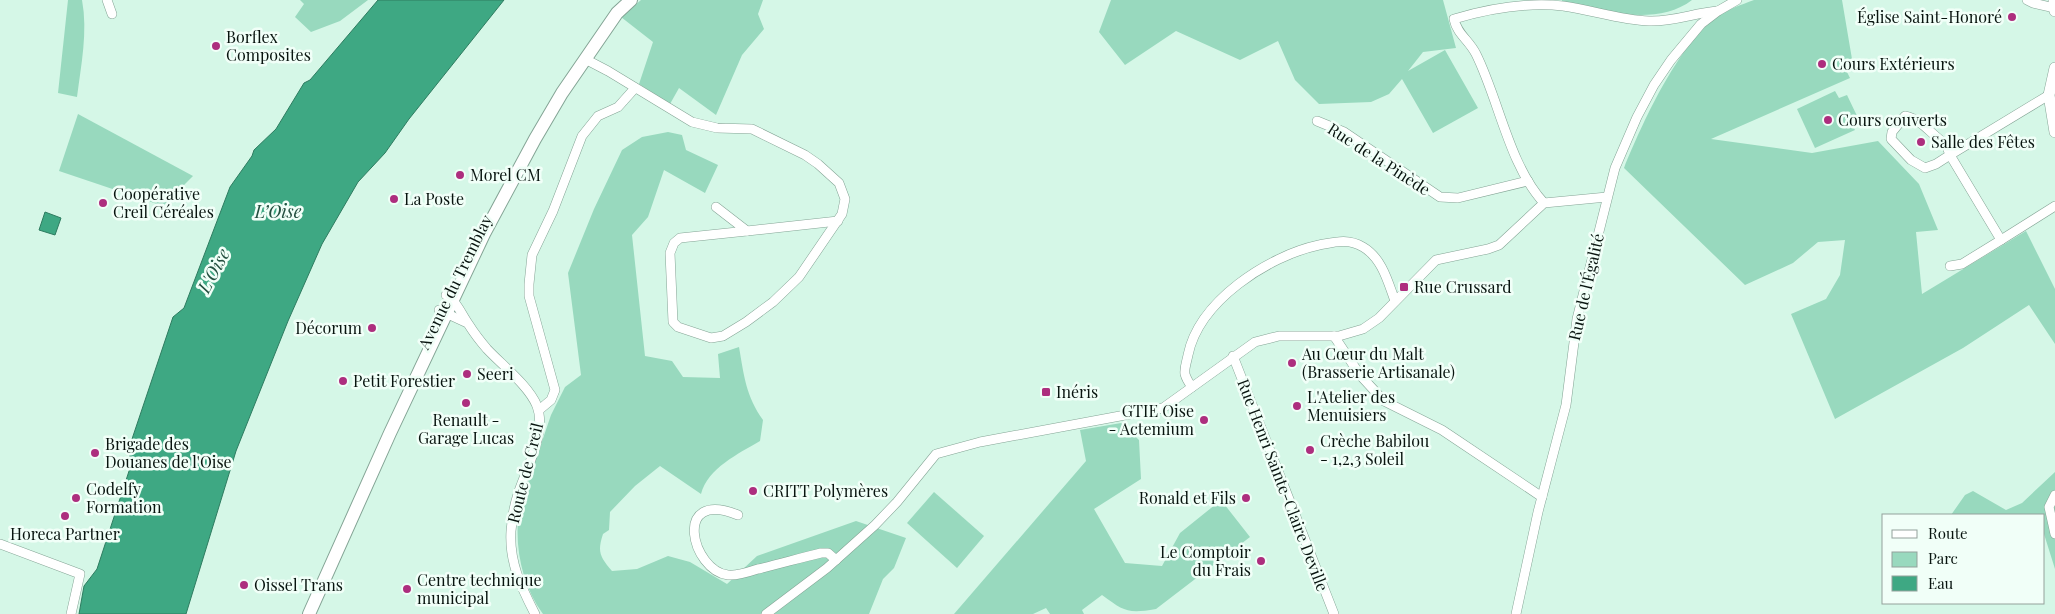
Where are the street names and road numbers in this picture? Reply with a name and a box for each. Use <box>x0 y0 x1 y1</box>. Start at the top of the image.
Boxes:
street label: Rue de la Pinède <box>1324 118 1435 200</box>
street label: Avenue du Tremblay <box>412 211 496 354</box>
street label: Rue de l'Égalité <box>1563 231 1608 342</box>
street label: Rue Henri Sainte-Claire Deville <box>1233 376 1334 594</box>
street label: Route de Creil <box>502 420 547 525</box>

